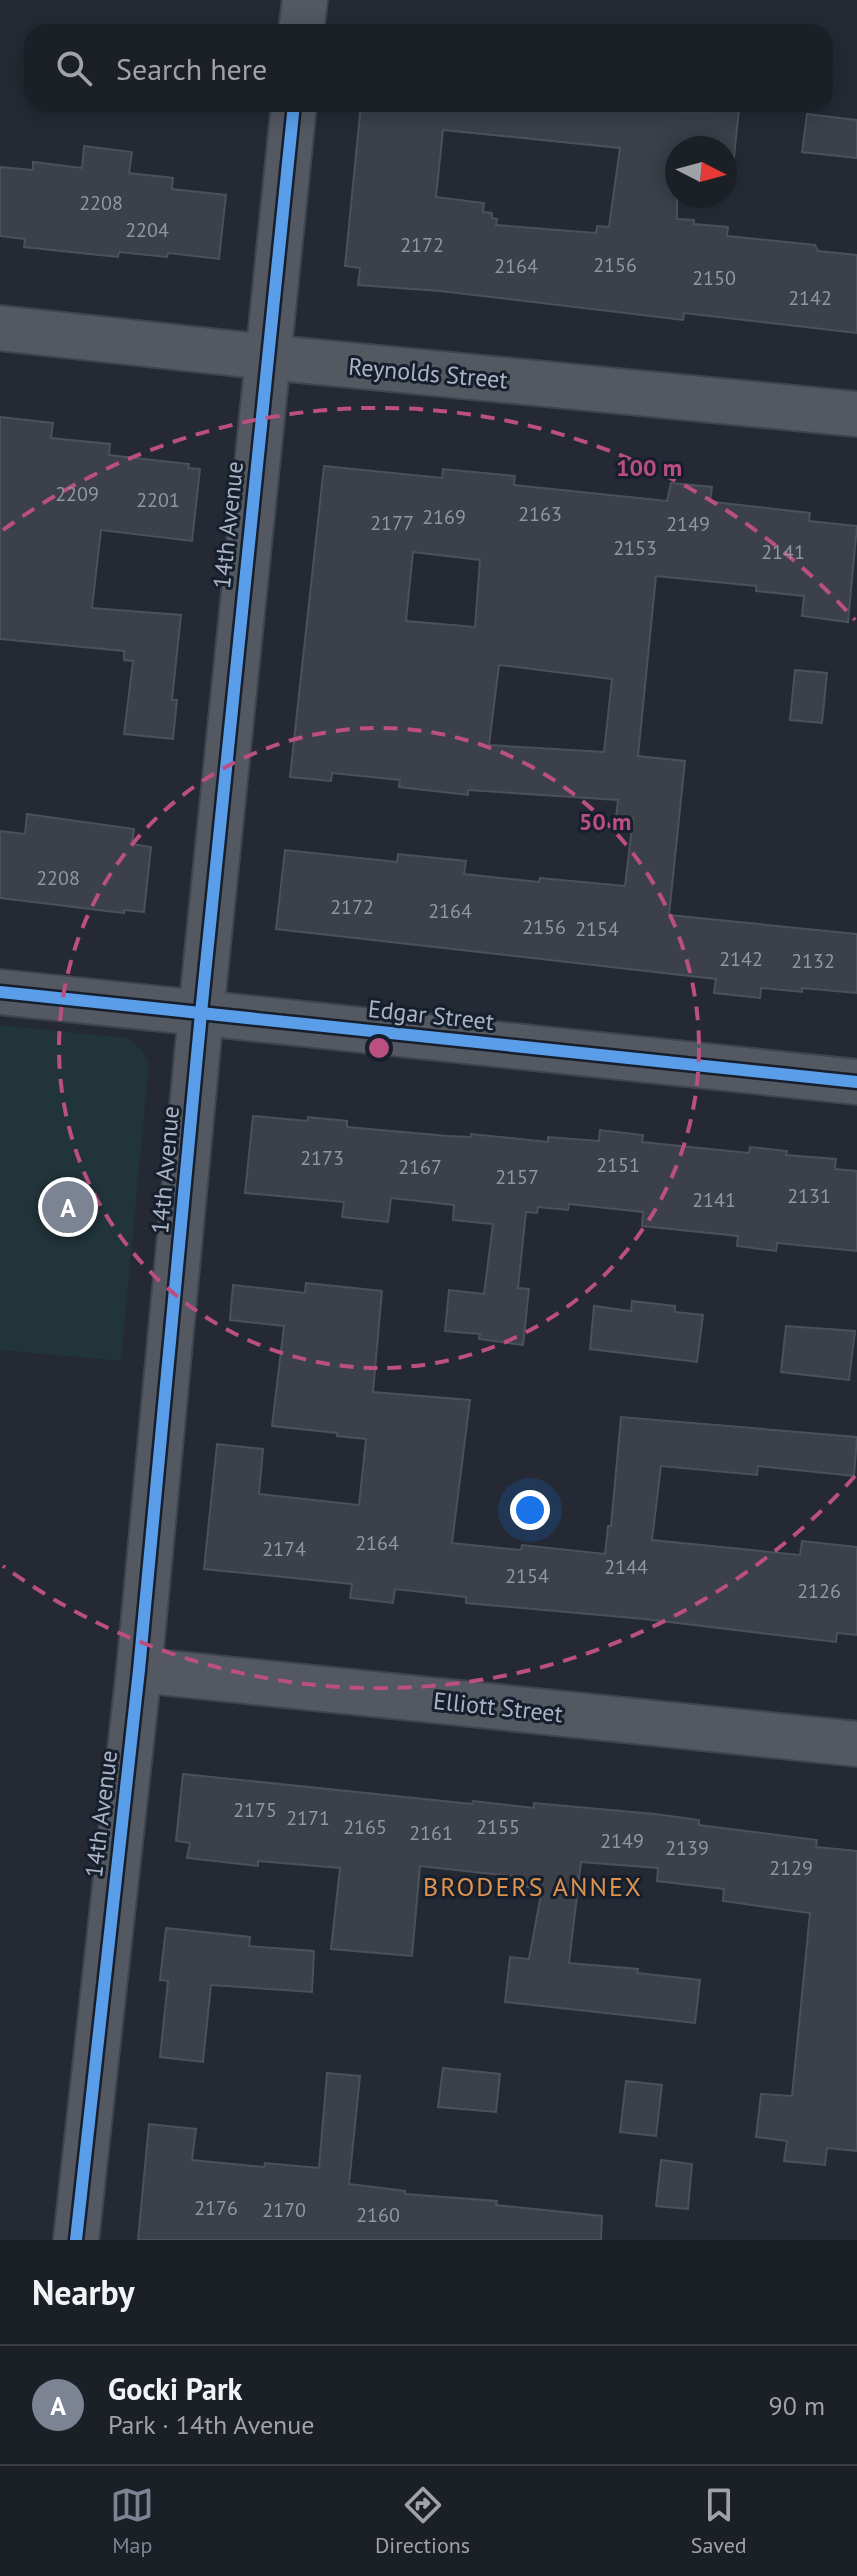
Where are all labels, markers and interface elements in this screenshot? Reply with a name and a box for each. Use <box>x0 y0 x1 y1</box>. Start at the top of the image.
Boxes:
search box <box>24 24 833 112</box>
icon: search <box>52 46 96 90</box>
text: Search here <box>116 49 267 88</box>
north arrow <box>665 136 737 208</box>
house number: 2208 <box>79 190 123 216</box>
house number: 2204 <box>125 217 169 243</box>
house number: 2172 <box>400 232 444 258</box>
house number: 2156 <box>593 252 637 278</box>
house number: 2164 <box>494 253 538 279</box>
house number: 2150 <box>692 265 736 291</box>
house number: 2142 <box>788 285 832 311</box>
street label: Reynolds Street <box>347 351 509 395</box>
text: 100 m <box>616 452 682 483</box>
street label: 14th Avenue <box>206 460 250 590</box>
house number: 2209 <box>55 481 99 507</box>
house number: 2201 <box>136 487 180 513</box>
house number: 2163 <box>518 501 562 527</box>
house number: 2169 <box>422 504 466 530</box>
house number: 2177 <box>370 510 414 536</box>
house number: 2149 <box>666 511 710 537</box>
house number: 2153 <box>613 535 657 561</box>
house number: 2141 <box>761 539 805 565</box>
text: 50 m <box>579 806 631 837</box>
house number: 2208 <box>36 865 80 891</box>
house number: 2172 <box>330 894 374 920</box>
house number: 2164 <box>428 898 472 924</box>
house number: 2156 <box>522 914 566 940</box>
house number: 2154 <box>575 916 619 942</box>
house number: 2142 <box>719 946 763 972</box>
house number: 2132 <box>791 948 835 974</box>
street label: Edgar Street <box>367 993 495 1037</box>
centre of rings <box>365 1034 393 1062</box>
street label: 14th Avenue <box>144 1105 186 1235</box>
house number: 2173 <box>300 1145 344 1171</box>
house number: 2151 <box>596 1152 640 1178</box>
house number: 2167 <box>398 1154 442 1180</box>
house number: 2157 <box>495 1164 539 1190</box>
pin: A <box>42 1177 94 1237</box>
house number: 2131 <box>787 1183 831 1209</box>
house number: 2141 <box>692 1187 736 1213</box>
your location <box>510 1490 550 1530</box>
house number: 2164 <box>355 1530 399 1556</box>
house number: 2174 <box>262 1536 306 1562</box>
house number: 2144 <box>604 1554 648 1580</box>
house number: 2154 <box>505 1563 549 1589</box>
house number: 2126 <box>797 1578 841 1604</box>
street label: Elliott Street <box>432 1685 564 1729</box>
street label: 14th Avenue <box>78 1749 124 1879</box>
house number: 2175 <box>233 1797 277 1823</box>
house number: 2171 <box>286 1805 330 1831</box>
house number: 2165 <box>343 1814 387 1840</box>
house number: 2155 <box>476 1814 520 1840</box>
house number: 2161 <box>409 1820 453 1846</box>
house number: 2149 <box>600 1828 644 1854</box>
house number: 2139 <box>665 1835 709 1861</box>
house number: 2129 <box>769 1855 813 1881</box>
district label: BRODERS ANNEX <box>423 1870 643 1903</box>
house number: 2176 <box>194 2195 238 2221</box>
house number: 2170 <box>262 2197 306 2223</box>
house number: 2160 <box>356 2202 400 2228</box>
text: Nearby <box>32 2270 134 2314</box>
text: Gocki Park <box>108 2369 242 2408</box>
text: A <box>50 2389 66 2422</box>
text: 90 m <box>769 2389 825 2422</box>
text: Park · 14th Avenue <box>108 2408 315 2441</box>
tab: Map <box>110 2483 154 2559</box>
tab: Directions <box>375 2483 470 2559</box>
tab: Saved <box>691 2483 747 2559</box>

